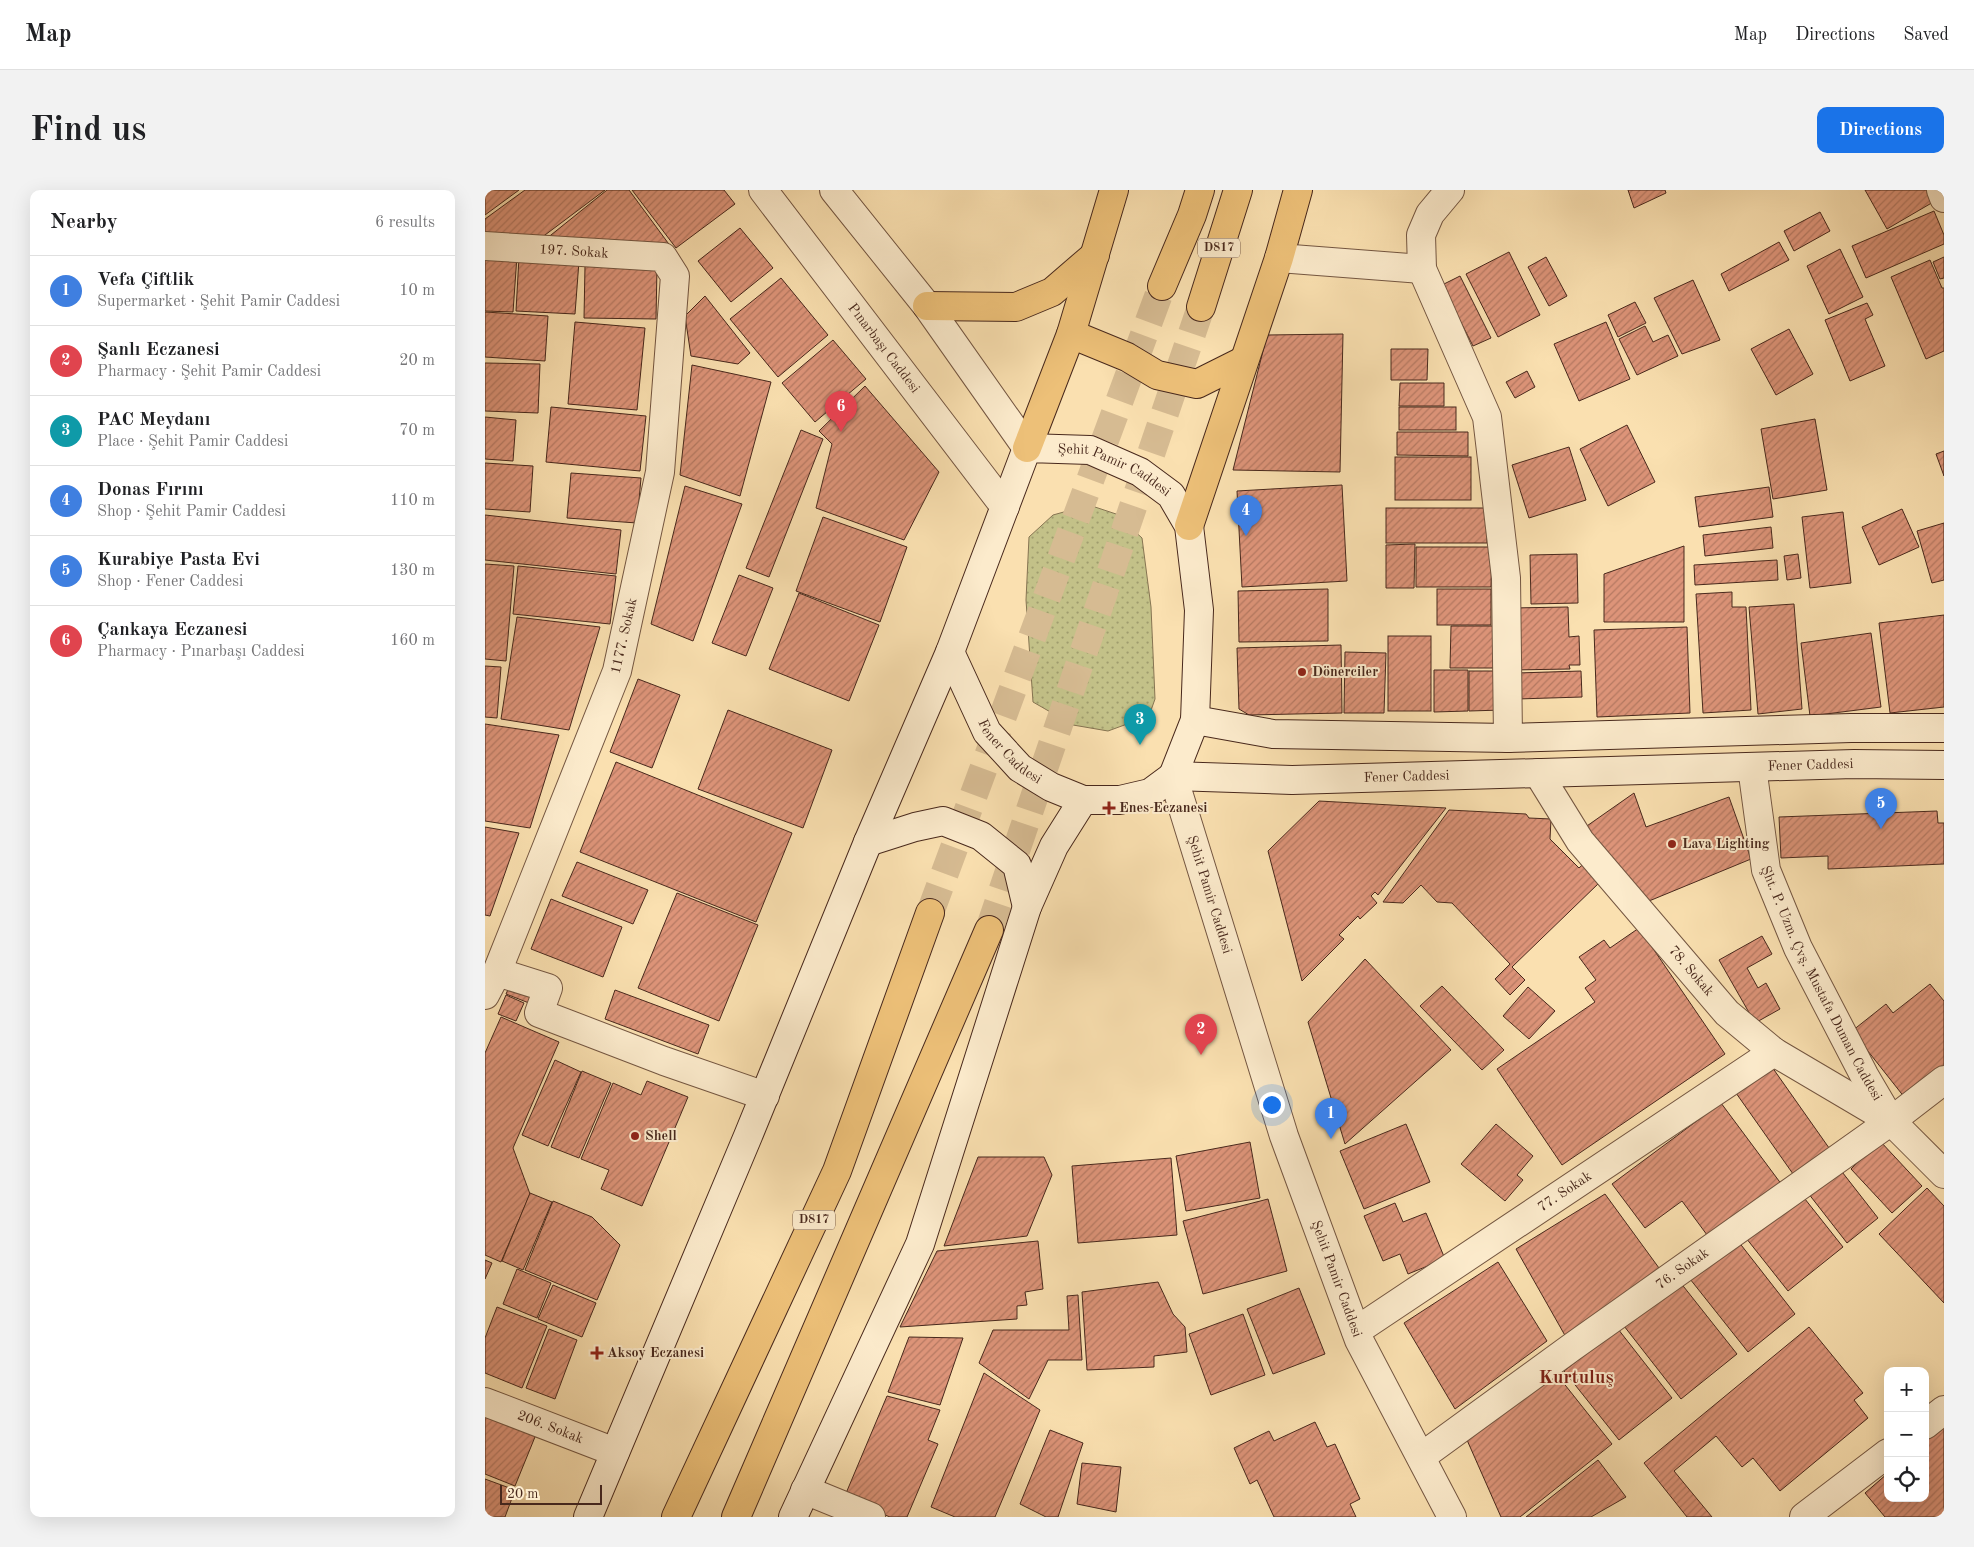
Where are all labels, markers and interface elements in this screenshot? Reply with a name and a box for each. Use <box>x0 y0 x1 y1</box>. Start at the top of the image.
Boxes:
text: Map <box>25 23 72 47</box>
text: Map <box>1734 26 1767 44</box>
text: Directions <box>1795 26 1875 44</box>
text: Saved <box>1903 26 1949 44</box>
button: Directions <box>1817 107 1944 153</box>
text: Find us <box>30 113 146 148</box>
text: Nearby <box>50 212 118 233</box>
text: 6 results <box>375 215 435 231</box>
road number: D817 <box>1198 238 1240 258</box>
street label: 197. Sokak <box>539 242 609 261</box>
text: Vefa Çiftlik <box>97 271 194 290</box>
text: 1 <box>61 283 71 299</box>
text: 10 m <box>399 283 435 299</box>
text: Supermarket · Şehit Pamir Caddesi <box>97 294 340 310</box>
street label: Pınarbaşı Caddesi <box>845 301 922 396</box>
text: Şanlı Eczanesi <box>97 341 220 360</box>
text: 2 <box>61 353 71 369</box>
text: 20 m <box>399 353 435 369</box>
text: Pharmacy · Şehit Pamir Caddesi <box>97 364 321 380</box>
pin: 6 <box>825 391 857 432</box>
text: PAC Meydanı <box>97 411 210 430</box>
text: 3 <box>61 423 71 439</box>
text: 70 m <box>399 423 435 439</box>
text: Place · Şehit Pamir Caddesi <box>97 434 288 450</box>
street label: Şehit Pamir Caddesi <box>1057 442 1173 499</box>
text: Donas Fırını <box>97 481 204 500</box>
text: 4 <box>61 493 71 509</box>
text: 110 m <box>390 493 435 509</box>
pin: 4 <box>1230 495 1262 536</box>
text: Shop · Şehit Pamir Caddesi <box>97 504 286 520</box>
text: Kurabiye Pasta Evi <box>97 551 260 570</box>
text: 5 <box>61 563 71 579</box>
text: 130 m <box>390 563 435 579</box>
text: Shop · Fener Caddesi <box>97 574 243 590</box>
street label: 1177. Sokak <box>608 597 640 675</box>
text: Çankaya Eczanesi <box>97 621 247 640</box>
text: 6 <box>61 633 71 649</box>
text: 160 m <box>390 633 435 649</box>
text: Pharmacy · Pınarbaşı Caddesi <box>97 644 305 660</box>
place label: Dönerciler <box>1312 665 1378 679</box>
marker: Dönerciler <box>1296 666 1308 678</box>
pin: 3 <box>1124 704 1156 745</box>
street label: Fener Caddesi <box>975 717 1044 787</box>
street label: Fener Caddesi <box>1767 757 1854 773</box>
street label: Fener Caddesi <box>1363 769 1450 785</box>
pin: 5 <box>1865 788 1897 829</box>
place label: Enes Eczanesi <box>1119 801 1207 815</box>
marker: Enes Eczanesi <box>1103 802 1115 814</box>
street label: Şehit Pamir Caddesi <box>1185 834 1234 956</box>
place label: Lava Lighting <box>1682 837 1770 851</box>
marker: Lava Lighting <box>1666 838 1678 850</box>
street label: Şht. P. Uzm. Çvş. Mustafa Duman Caddesi <box>1758 864 1885 1103</box>
street label: 78. Sokak <box>1666 943 1716 999</box>
pin: 2 <box>1185 1014 1217 1055</box>
your location <box>1259 1092 1285 1118</box>
pin: 1 <box>1315 1098 1347 1139</box>
place label: Shell <box>645 1129 677 1143</box>
marker: Shell <box>629 1130 641 1142</box>
street label: 77. Sokak <box>1535 1169 1594 1214</box>
road number: D817 <box>793 1210 835 1230</box>
street label: Şehit Pamir Caddesi <box>1309 1219 1364 1339</box>
street label: 76. Sokak <box>1653 1245 1711 1292</box>
place label: Aksoy Eczanesi <box>607 1346 704 1360</box>
marker: Aksoy Eczanesi <box>591 1347 603 1359</box>
map controls <box>1884 1367 1929 1502</box>
button: + <box>1884 1367 1929 1412</box>
district label: Kurtuluş <box>1538 1369 1614 1388</box>
street label: 206. Sokak <box>515 1408 585 1446</box>
button: − <box>1884 1412 1929 1457</box>
button: locate <box>1884 1457 1929 1502</box>
scale bar <box>500 1482 603 1505</box>
text: 20 m <box>507 1487 538 1501</box>

